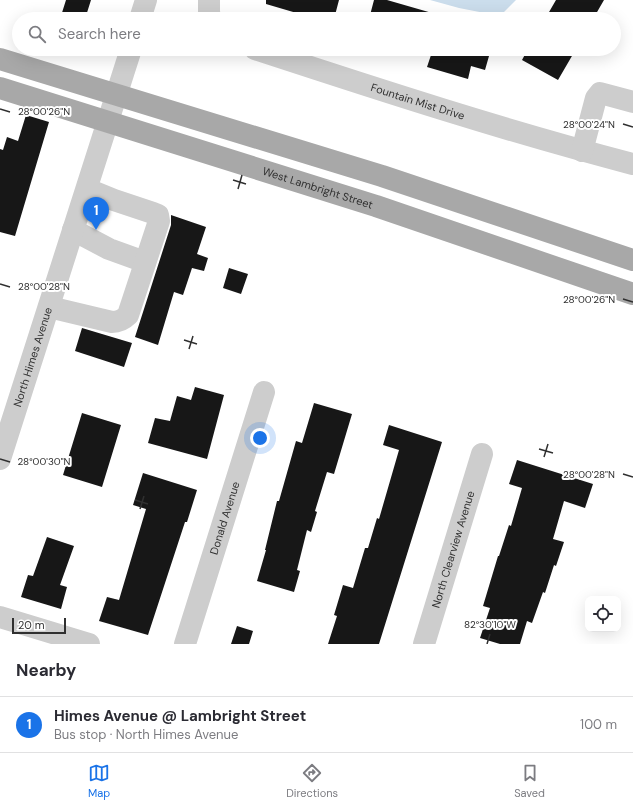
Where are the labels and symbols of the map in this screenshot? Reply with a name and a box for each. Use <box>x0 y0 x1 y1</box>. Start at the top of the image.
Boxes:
street label: Fountain Mist Drive <box>369 80 466 123</box>
text: 28°00'26"N <box>18 105 70 118</box>
text: 28°00'24"N <box>563 118 615 131</box>
street label: West Lambright Street <box>261 164 375 212</box>
pin: 1 <box>83 197 109 230</box>
text: 28°00'28"N <box>18 280 70 293</box>
text: 28°00'26"N <box>563 293 615 306</box>
street label: North Himes Avenue <box>10 305 55 409</box>
your location <box>250 428 270 448</box>
text: 28°00'30"N <box>18 455 71 468</box>
text: 28°00'28"N <box>563 468 615 481</box>
street label: Donald Avenue <box>206 480 243 556</box>
street label: North Clearview Avenue <box>428 489 477 610</box>
scale bar <box>12 616 66 635</box>
text: 82°30'10"W <box>464 618 516 631</box>

